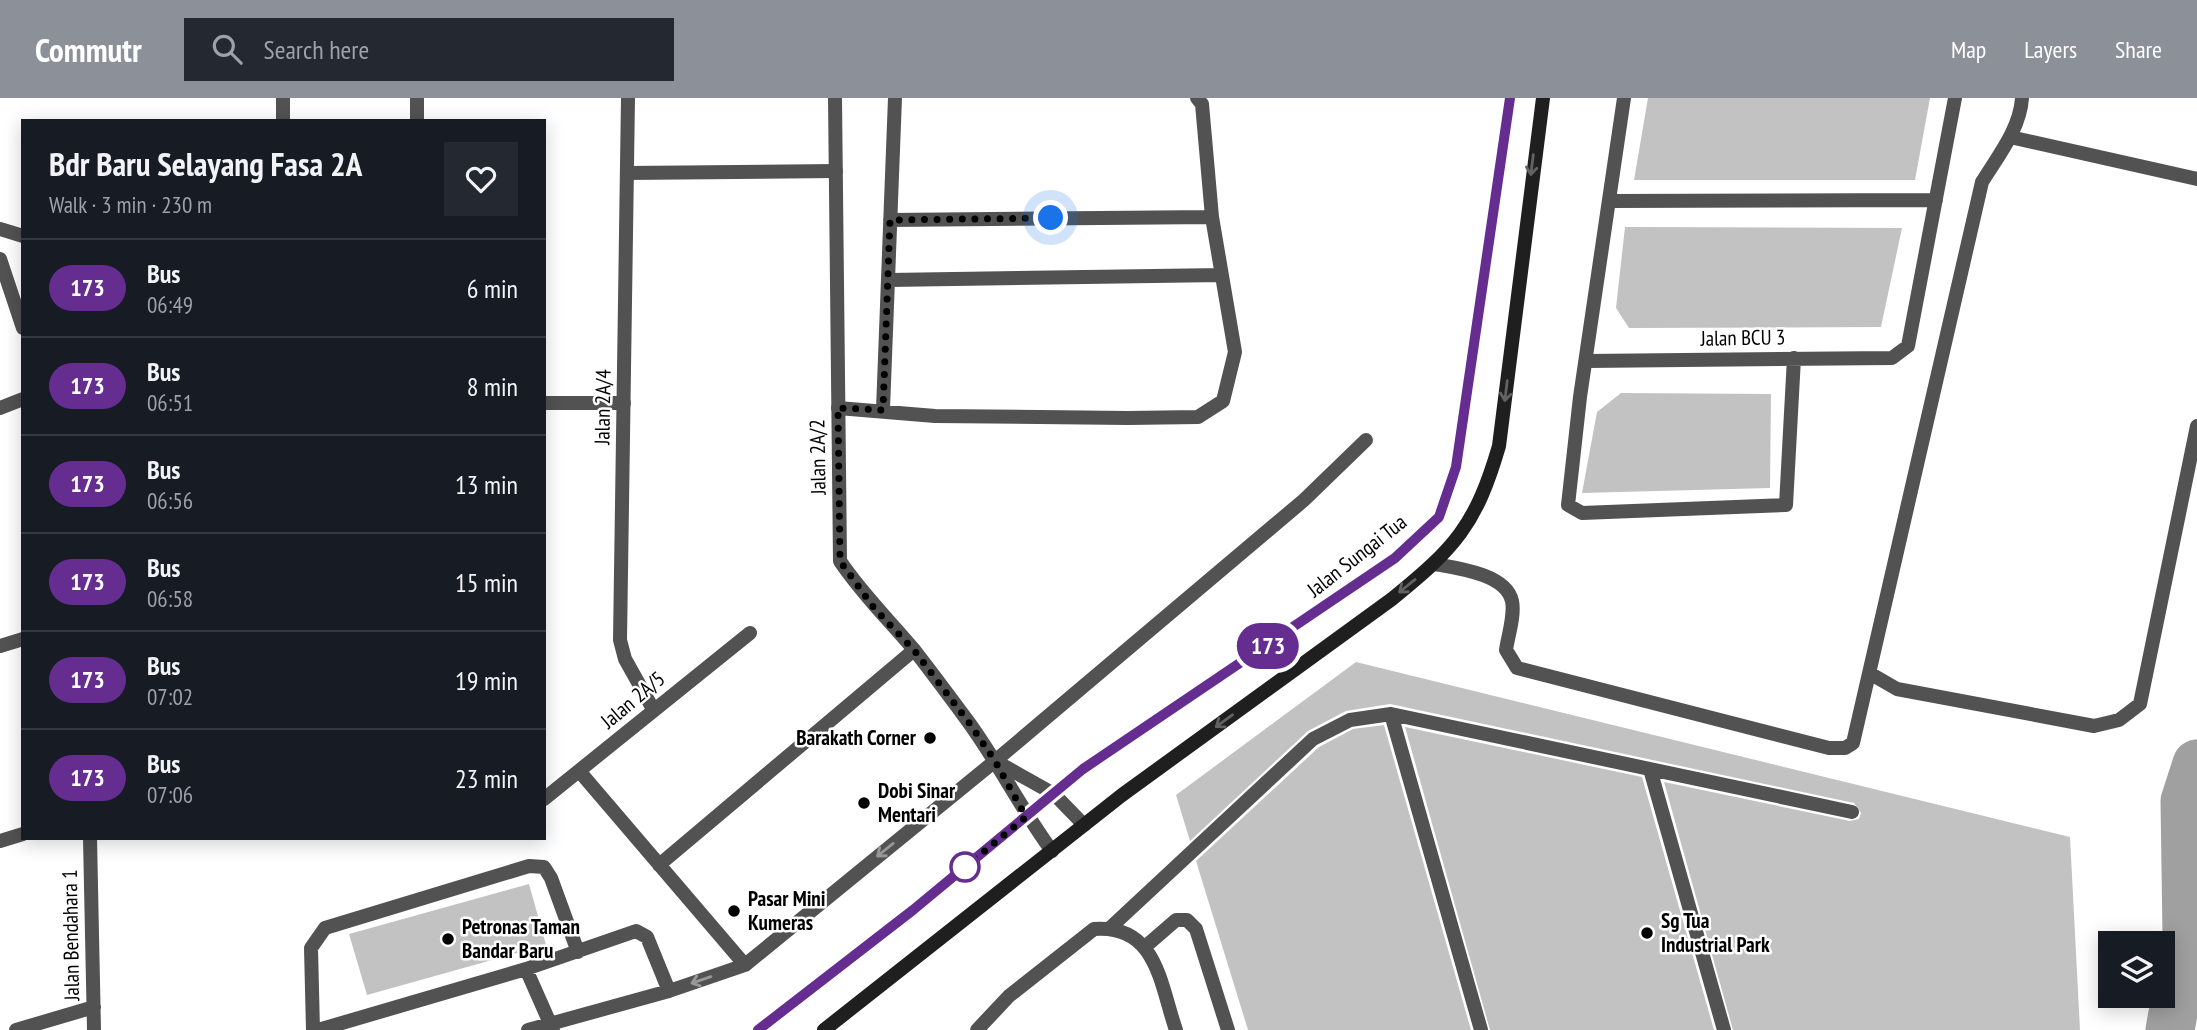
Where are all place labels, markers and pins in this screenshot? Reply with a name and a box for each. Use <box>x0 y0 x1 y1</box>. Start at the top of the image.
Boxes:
place label: Barakath Corner <box>796 724 917 751</box>
marker: Barakath Corner <box>922 730 938 746</box>
place label: Dobi Sinar Mentari <box>878 777 956 828</box>
marker: Dobi Sinar Mentari <box>856 795 872 811</box>
unlabelled marker <box>950 852 980 882</box>
place label: Pasar Mini Kumeras <box>748 885 826 936</box>
marker: Pasar Mini Kumeras <box>726 903 742 919</box>
place label: Sg Tua Industrial Park <box>1661 907 1770 958</box>
place label: Petronas Taman Bandar Baru <box>462 913 580 964</box>
marker: Sg Tua Industrial Park <box>1639 925 1655 941</box>
marker: Petronas Taman Bandar Baru <box>440 931 456 947</box>

